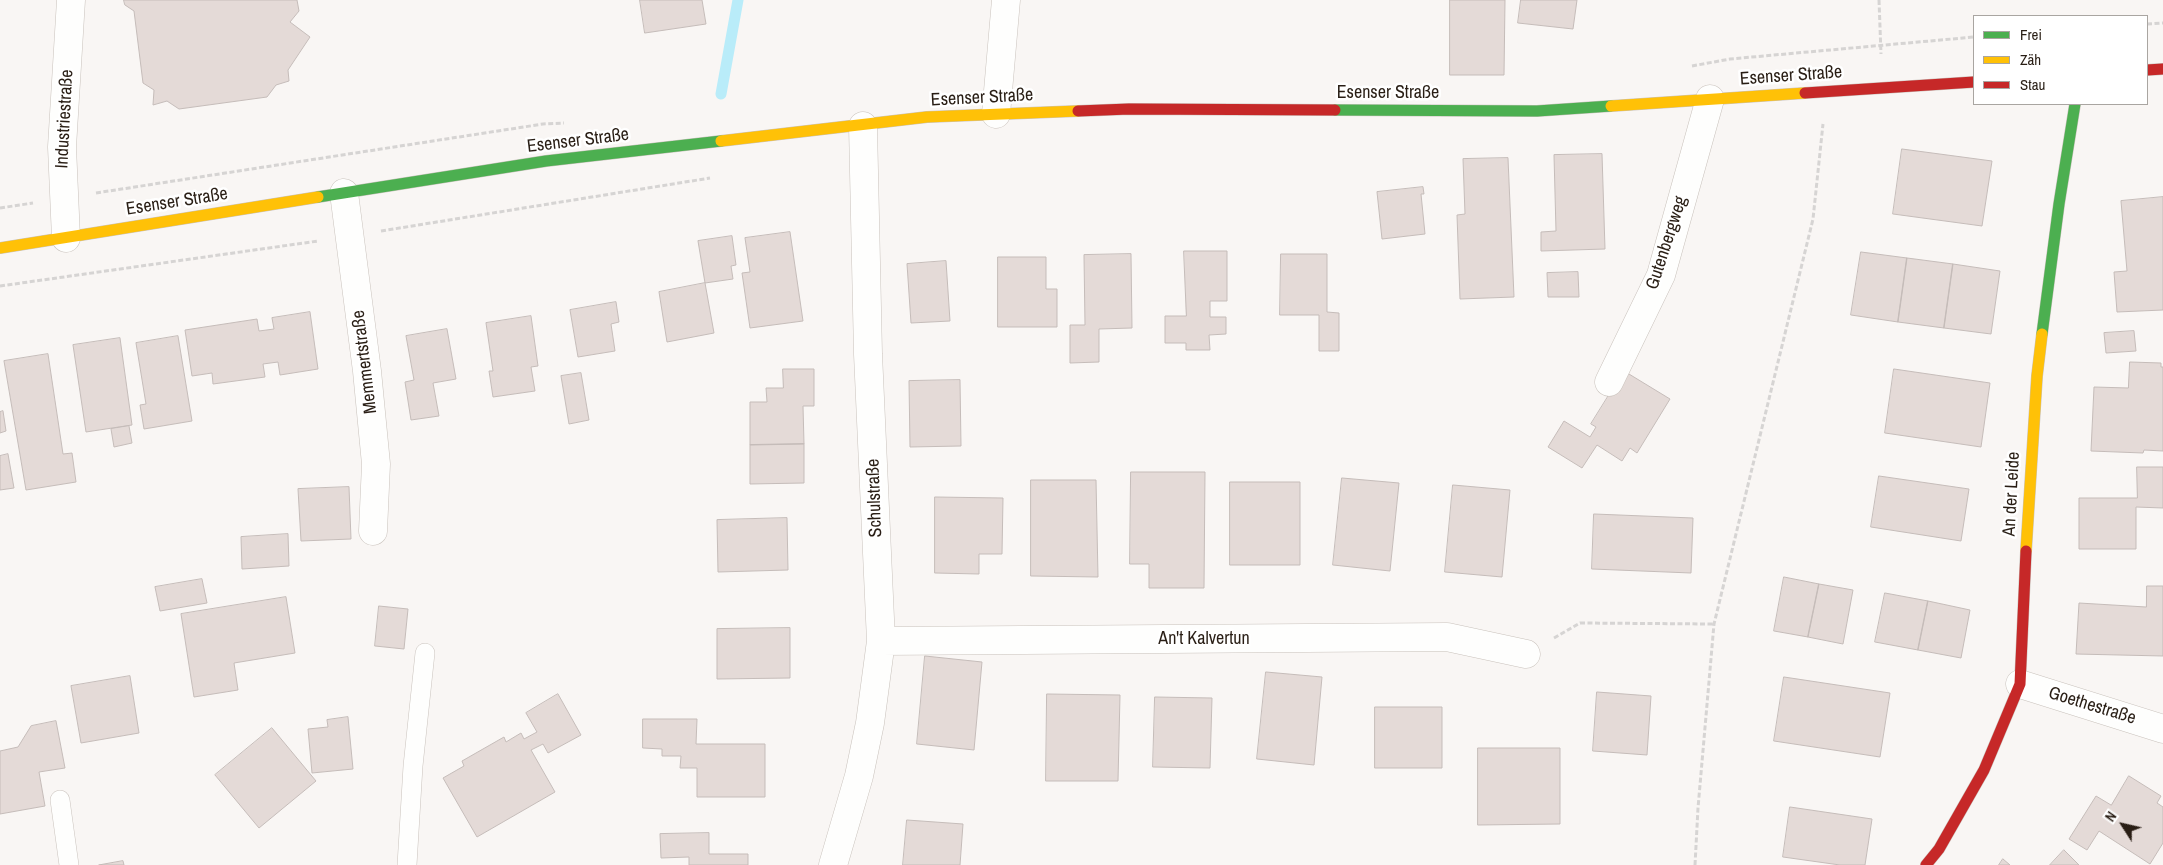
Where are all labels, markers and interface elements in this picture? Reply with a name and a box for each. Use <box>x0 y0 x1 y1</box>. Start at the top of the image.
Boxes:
legend <box>1973 15 2148 105</box>
text: Frei <box>2020 24 2042 45</box>
text: Zäh <box>2020 49 2041 70</box>
street label: Esenser Straße <box>1739 62 1843 90</box>
street label: Industriestraße <box>52 69 78 169</box>
text: Stau <box>2020 74 2045 95</box>
street label: Esenser Straße <box>1337 82 1439 104</box>
street label: Esenser Straße <box>930 85 1034 111</box>
street label: Esenser Straße <box>526 124 630 158</box>
street label: Esenser Straße <box>125 183 229 221</box>
street label: Gutenbergweg <box>1642 194 1692 292</box>
street label: Memmertstraße <box>348 309 382 415</box>
street label: An der Leide <box>1999 451 2025 537</box>
street label: Schulstraße <box>863 458 887 538</box>
street label: An't Kalvertun <box>1158 628 1250 650</box>
street label: Goethestraße <box>2046 682 2138 730</box>
north arrow <box>2098 800 2148 850</box>
text: N <box>2101 808 2120 825</box>

